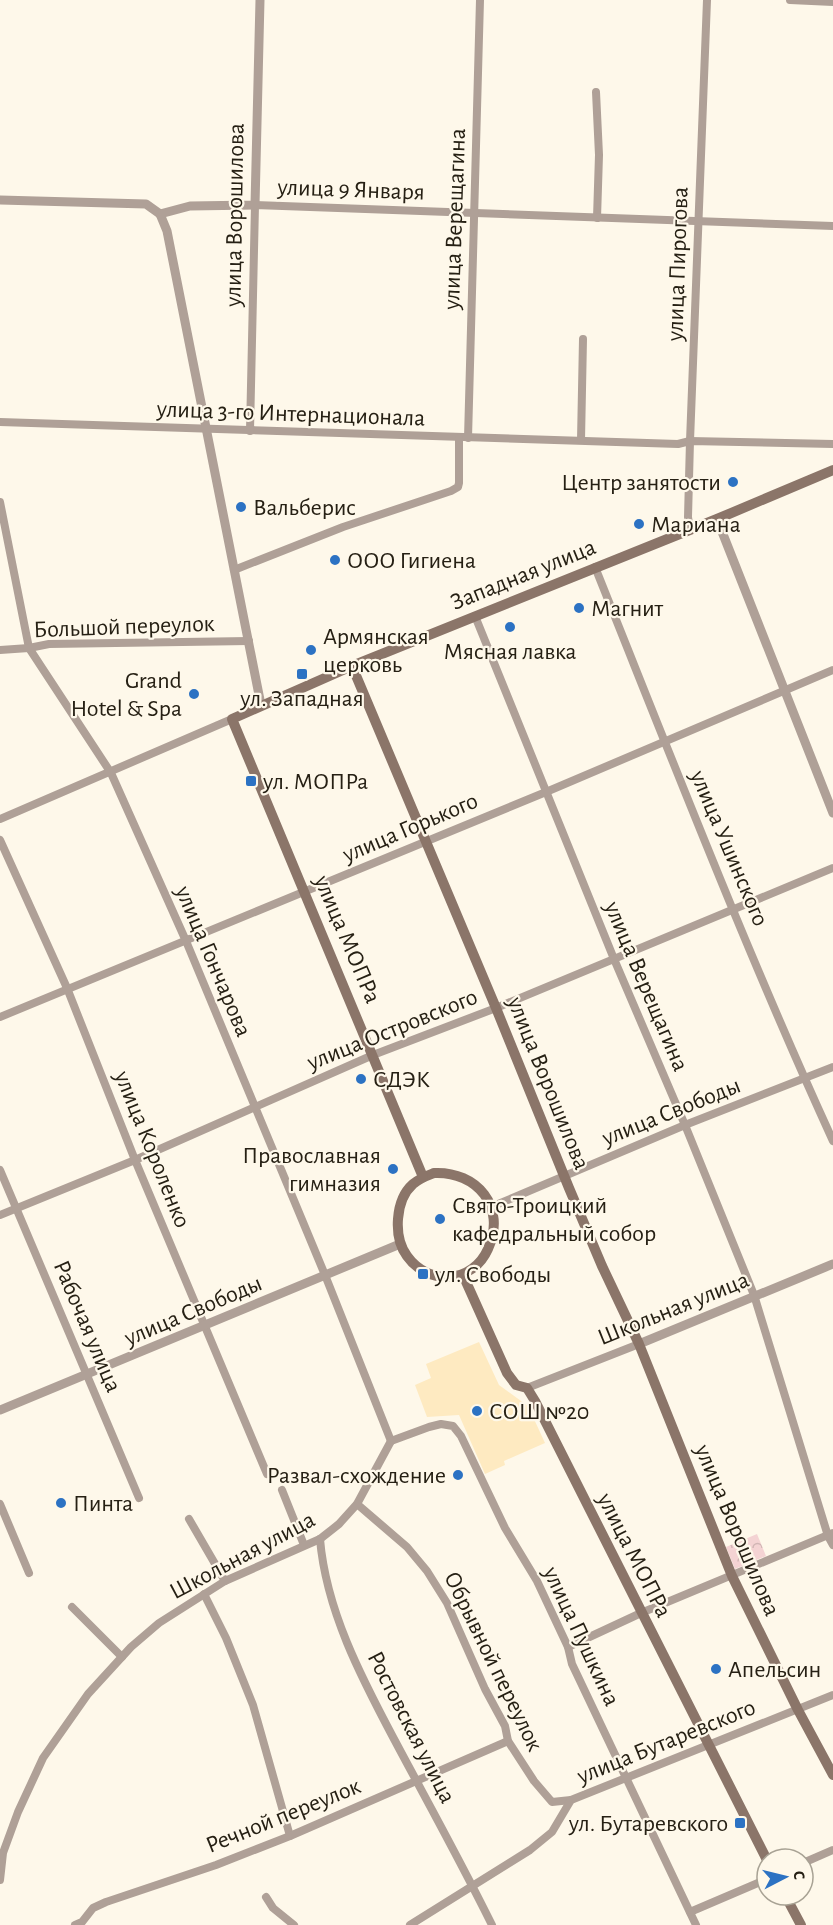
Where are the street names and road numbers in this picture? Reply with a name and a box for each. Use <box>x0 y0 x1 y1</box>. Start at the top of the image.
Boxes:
street label: улица Ворошилова <box>221 123 249 308</box>
street label: улица Верещагина <box>440 128 470 311</box>
street label: улица 9 Января <box>276 175 425 205</box>
street label: улица Пирогова <box>663 186 693 343</box>
street label: улица 3-го Интернационала <box>155 397 426 431</box>
street label: Западная улица <box>447 535 599 615</box>
street label: Большой переулок <box>33 612 215 642</box>
street label: улица Ушинского <box>685 766 773 930</box>
street label: улица Горького <box>338 789 481 868</box>
street label: улица МОПРа <box>309 871 385 1007</box>
street label: улица Гончарова <box>170 882 256 1040</box>
street label: улица Верещагина <box>599 897 693 1075</box>
street label: улица Островского <box>303 985 481 1075</box>
street label: улица Ворошилова <box>502 993 594 1173</box>
street label: улица Короленко <box>109 1067 194 1231</box>
street label: улица Свободы <box>598 1073 744 1151</box>
street label: Рабочая улица <box>49 1257 126 1396</box>
street label: Школьная улица <box>594 1268 752 1350</box>
street label: улица Свободы <box>120 1271 266 1351</box>
street label: улица Ворошилова <box>690 1440 784 1620</box>
street label: улица МОПРа <box>592 1489 676 1622</box>
street label: Школьная улица <box>166 1508 319 1604</box>
street label: улица Пушкина <box>538 1562 624 1710</box>
street label: Обрывной переулок <box>439 1568 547 1755</box>
street label: Ростовская улица <box>362 1648 460 1807</box>
street label: улица Бутаревского <box>573 1695 759 1789</box>
street label: Речной переулок <box>203 1774 364 1858</box>

